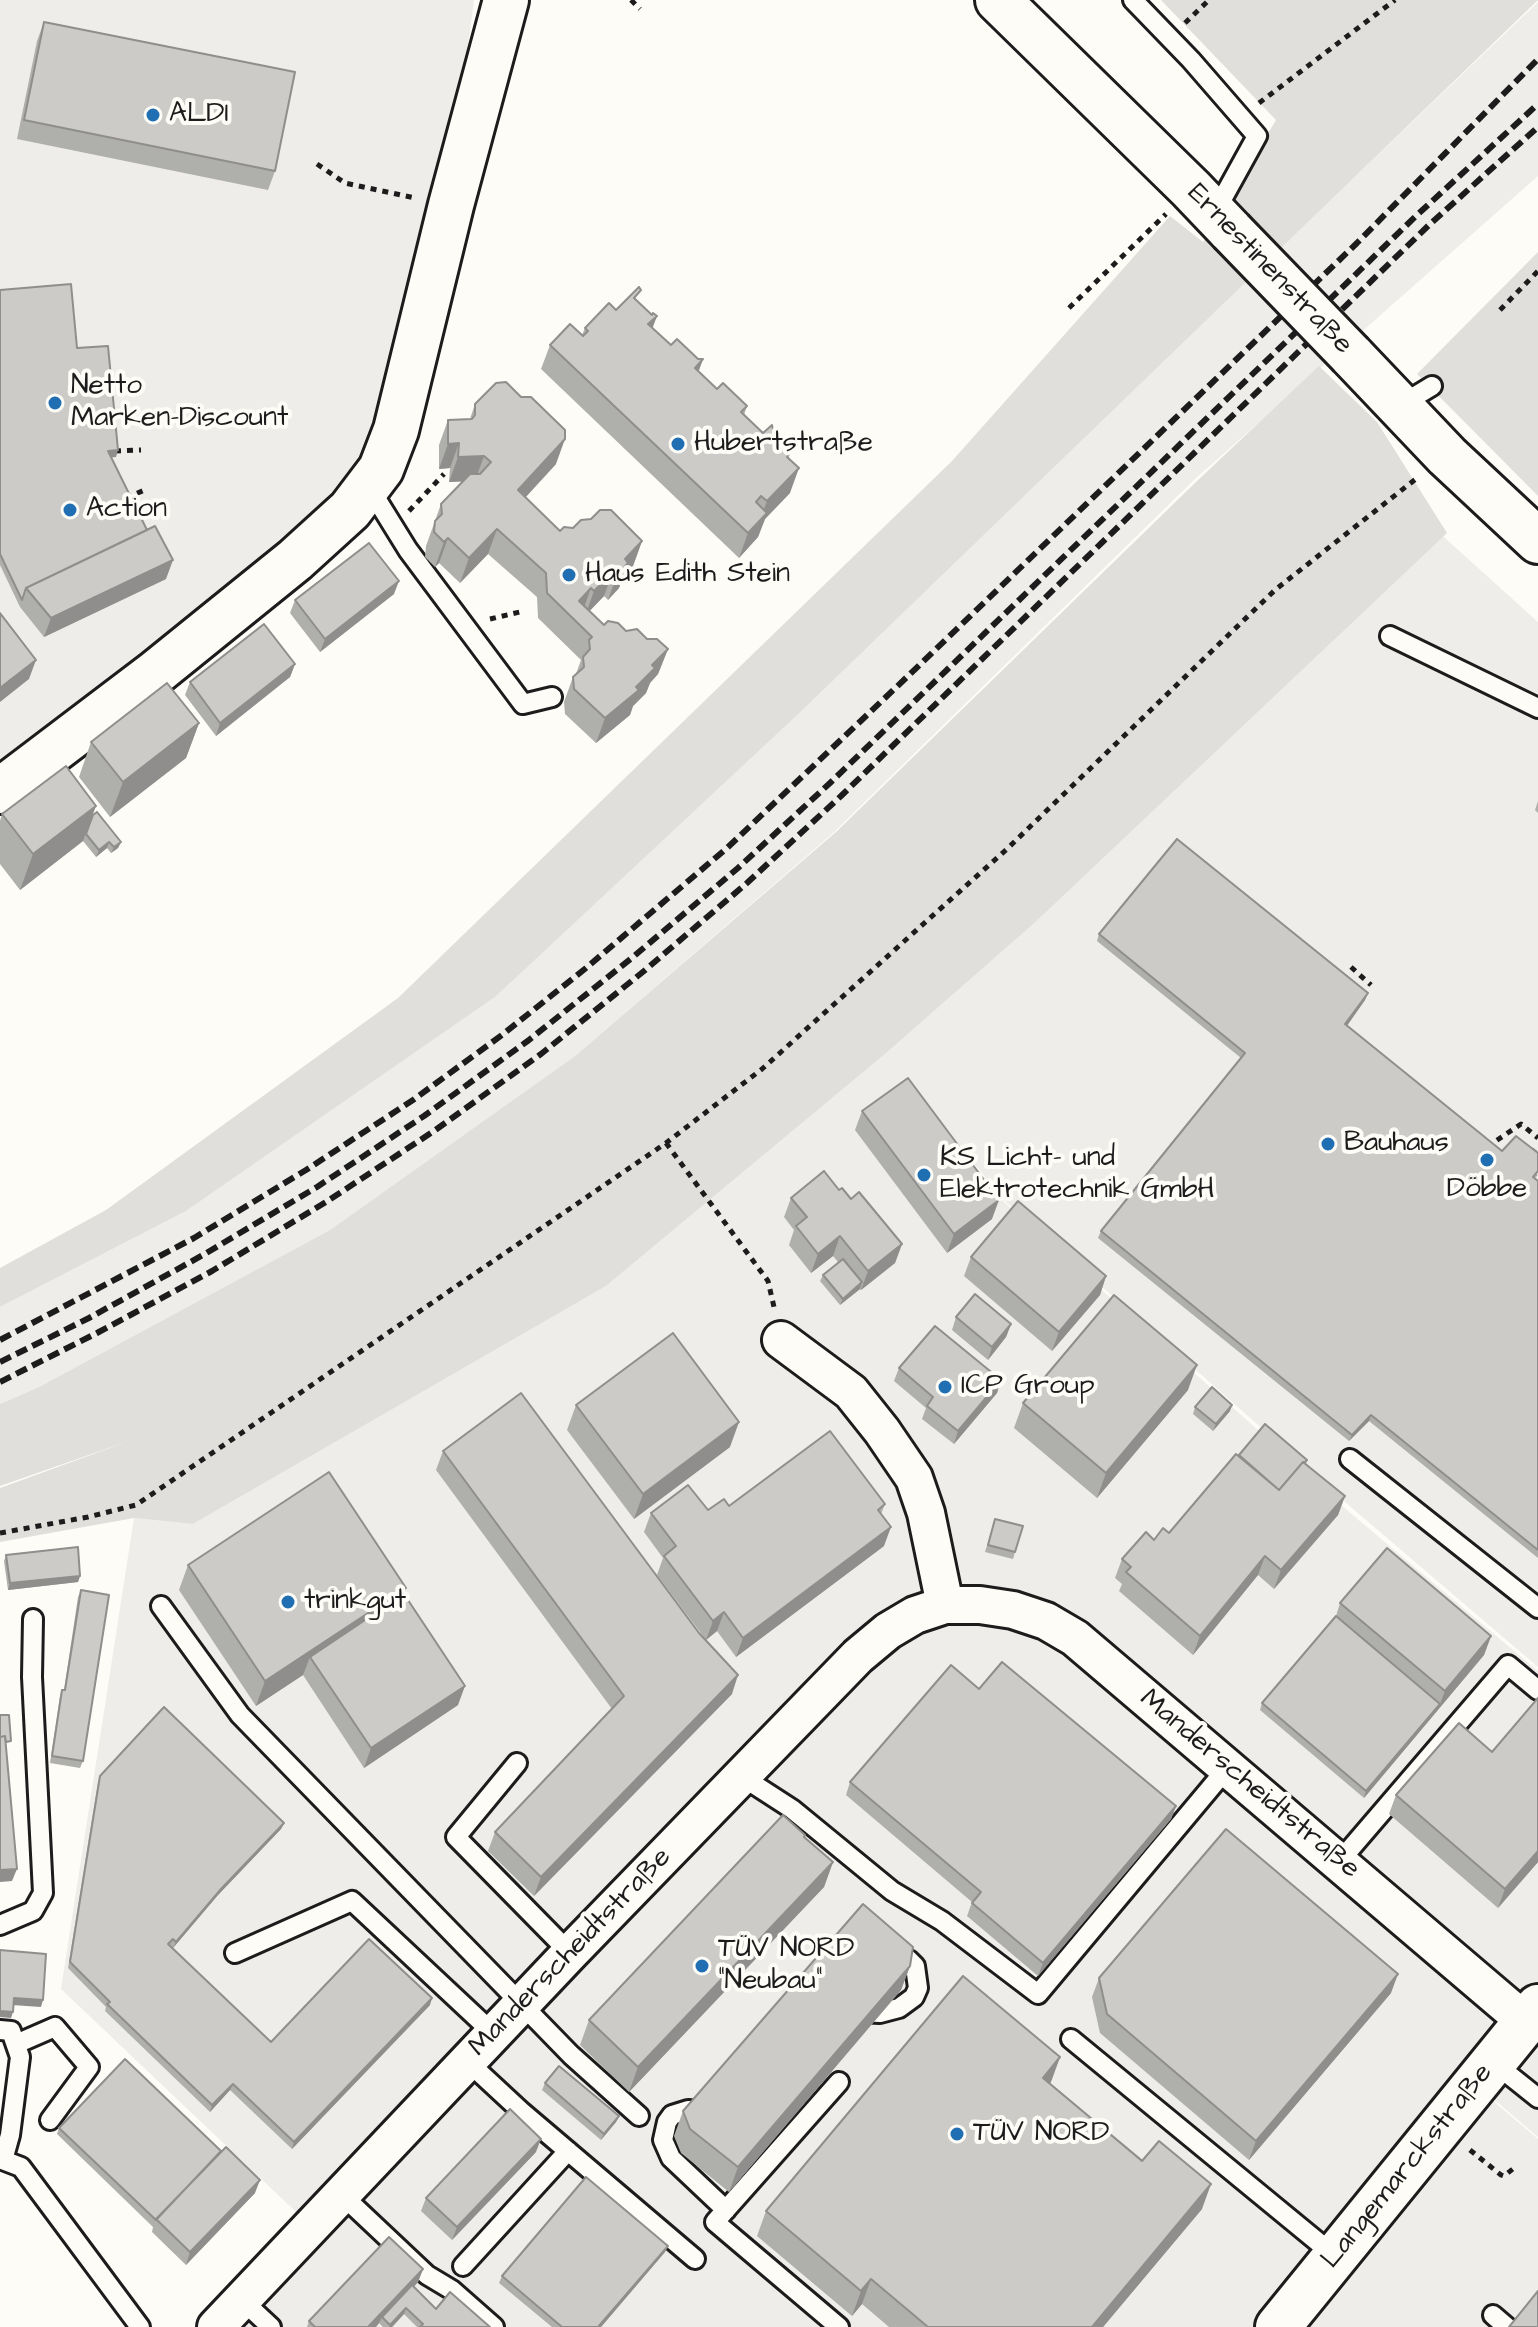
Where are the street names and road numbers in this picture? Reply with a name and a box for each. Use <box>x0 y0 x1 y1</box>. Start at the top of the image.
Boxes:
street label: Ernestinenstraße <box>1179 178 1359 362</box>
street label: Manderscheidtstraße <box>1132 1683 1366 1887</box>
street label: Manderscheidtstraße <box>463 1842 679 2064</box>
street label: Langemarckstraße <box>1315 2058 1501 2276</box>

